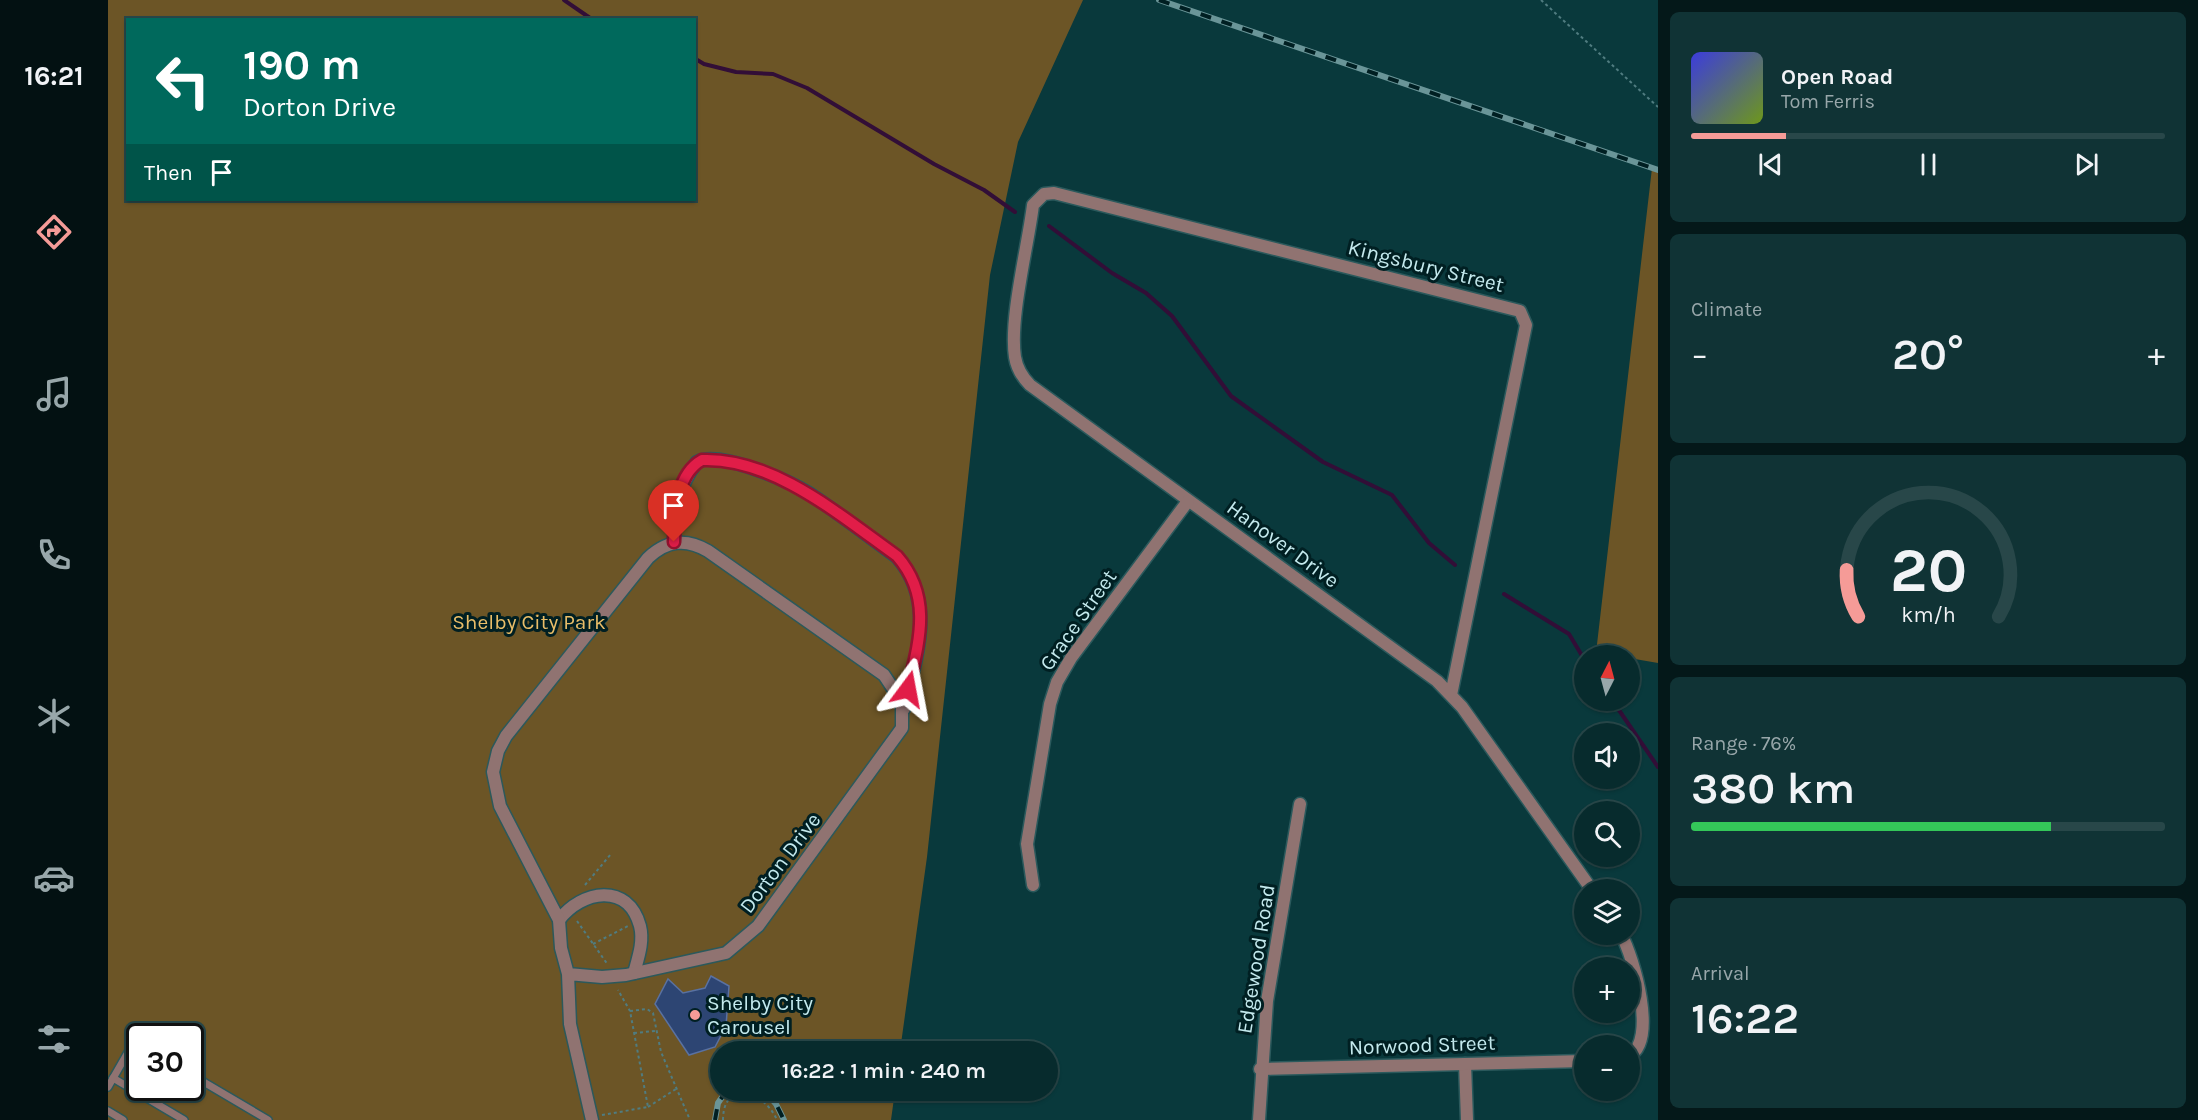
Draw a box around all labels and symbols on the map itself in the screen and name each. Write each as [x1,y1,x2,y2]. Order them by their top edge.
street label: Kingsbury Street [1346,235,1506,297]
pin [648,480,699,542]
street label: Hanover Drive [1222,495,1344,593]
street label: Grace Street [1035,565,1121,675]
park label: Shelby City Park [452,610,606,634]
north arrow [1574,645,1640,711]
position arrow [876,657,940,721]
street label: Dorton Drive [735,808,825,918]
street label: Edgewood Road [1232,883,1280,1035]
place label: Shelby City Carousel [707,991,813,1039]
marker: Shelby City Carousel [688,1008,702,1022]
speed limit sign: 30 [126,1023,204,1101]
street label: Norwood Street [1348,1030,1496,1060]

